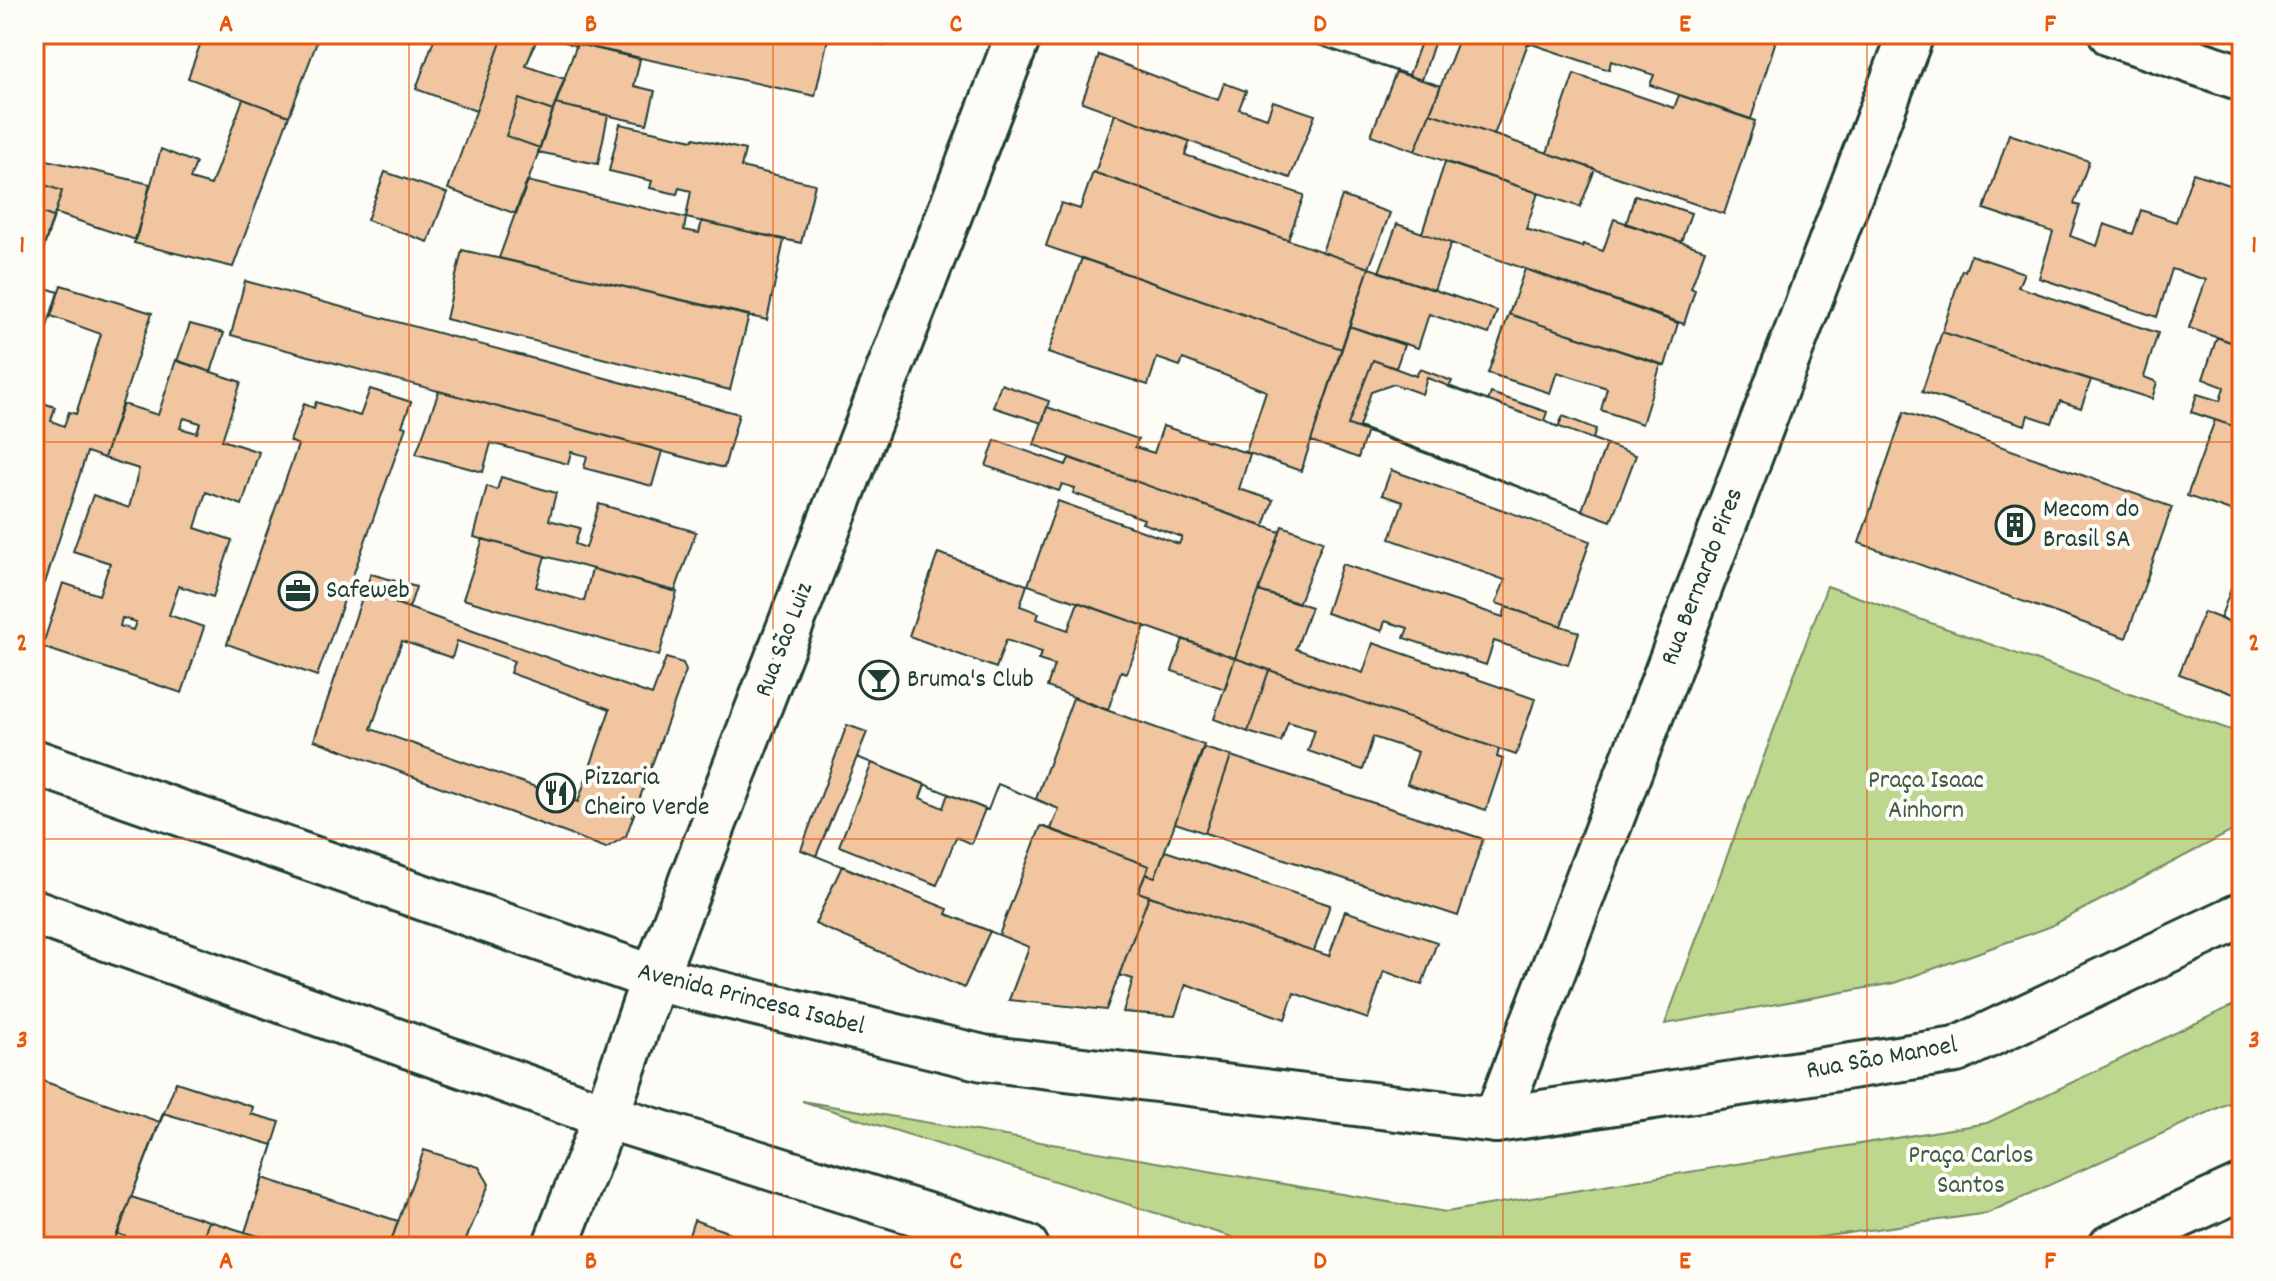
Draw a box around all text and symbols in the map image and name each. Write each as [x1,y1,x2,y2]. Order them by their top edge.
text: A [219,7,233,44]
text: B [585,7,597,44]
text: C [950,7,963,44]
text: D [1313,7,1327,44]
text: E [1679,7,1691,44]
text: F [2044,7,2056,44]
text: 1 [19,228,25,265]
text: 1 [2251,228,2257,265]
street label: Rua Bernardo Pires [1652,483,1754,671]
place label: Mecom do Brasil SA [2043,492,2139,559]
building icon: Mecom do Brasil SA [1994,504,2036,546]
office icon: Safeweb [277,570,319,612]
place label: Safeweb [326,573,410,610]
street label: Rua São Luiz [746,577,824,703]
text: 2 [16,626,28,663]
text: 2 [2248,626,2260,663]
bar icon: Bruma's Club [858,659,900,701]
place label: Bruma's Club [907,662,1034,699]
place label: Pizzaria Cheiro Verde [584,760,709,827]
park label: Praça Isaac Ainhorn [1868,763,1984,830]
restaurant icon: Pizzaria Cheiro Verde [535,772,577,814]
street label: Avenida Princesa Isabel [634,954,868,1046]
text: 3 [16,1023,28,1060]
text: 3 [2248,1023,2260,1060]
street label: Rua São Manoel [1804,1028,1960,1090]
park label: Praça Carlos Santos [1908,1138,2034,1205]
text: A [219,1244,233,1281]
text: B [585,1244,597,1281]
text: C [950,1244,963,1281]
text: D [1313,1244,1327,1281]
text: E [1679,1244,1691,1281]
text: F [2044,1244,2056,1281]

